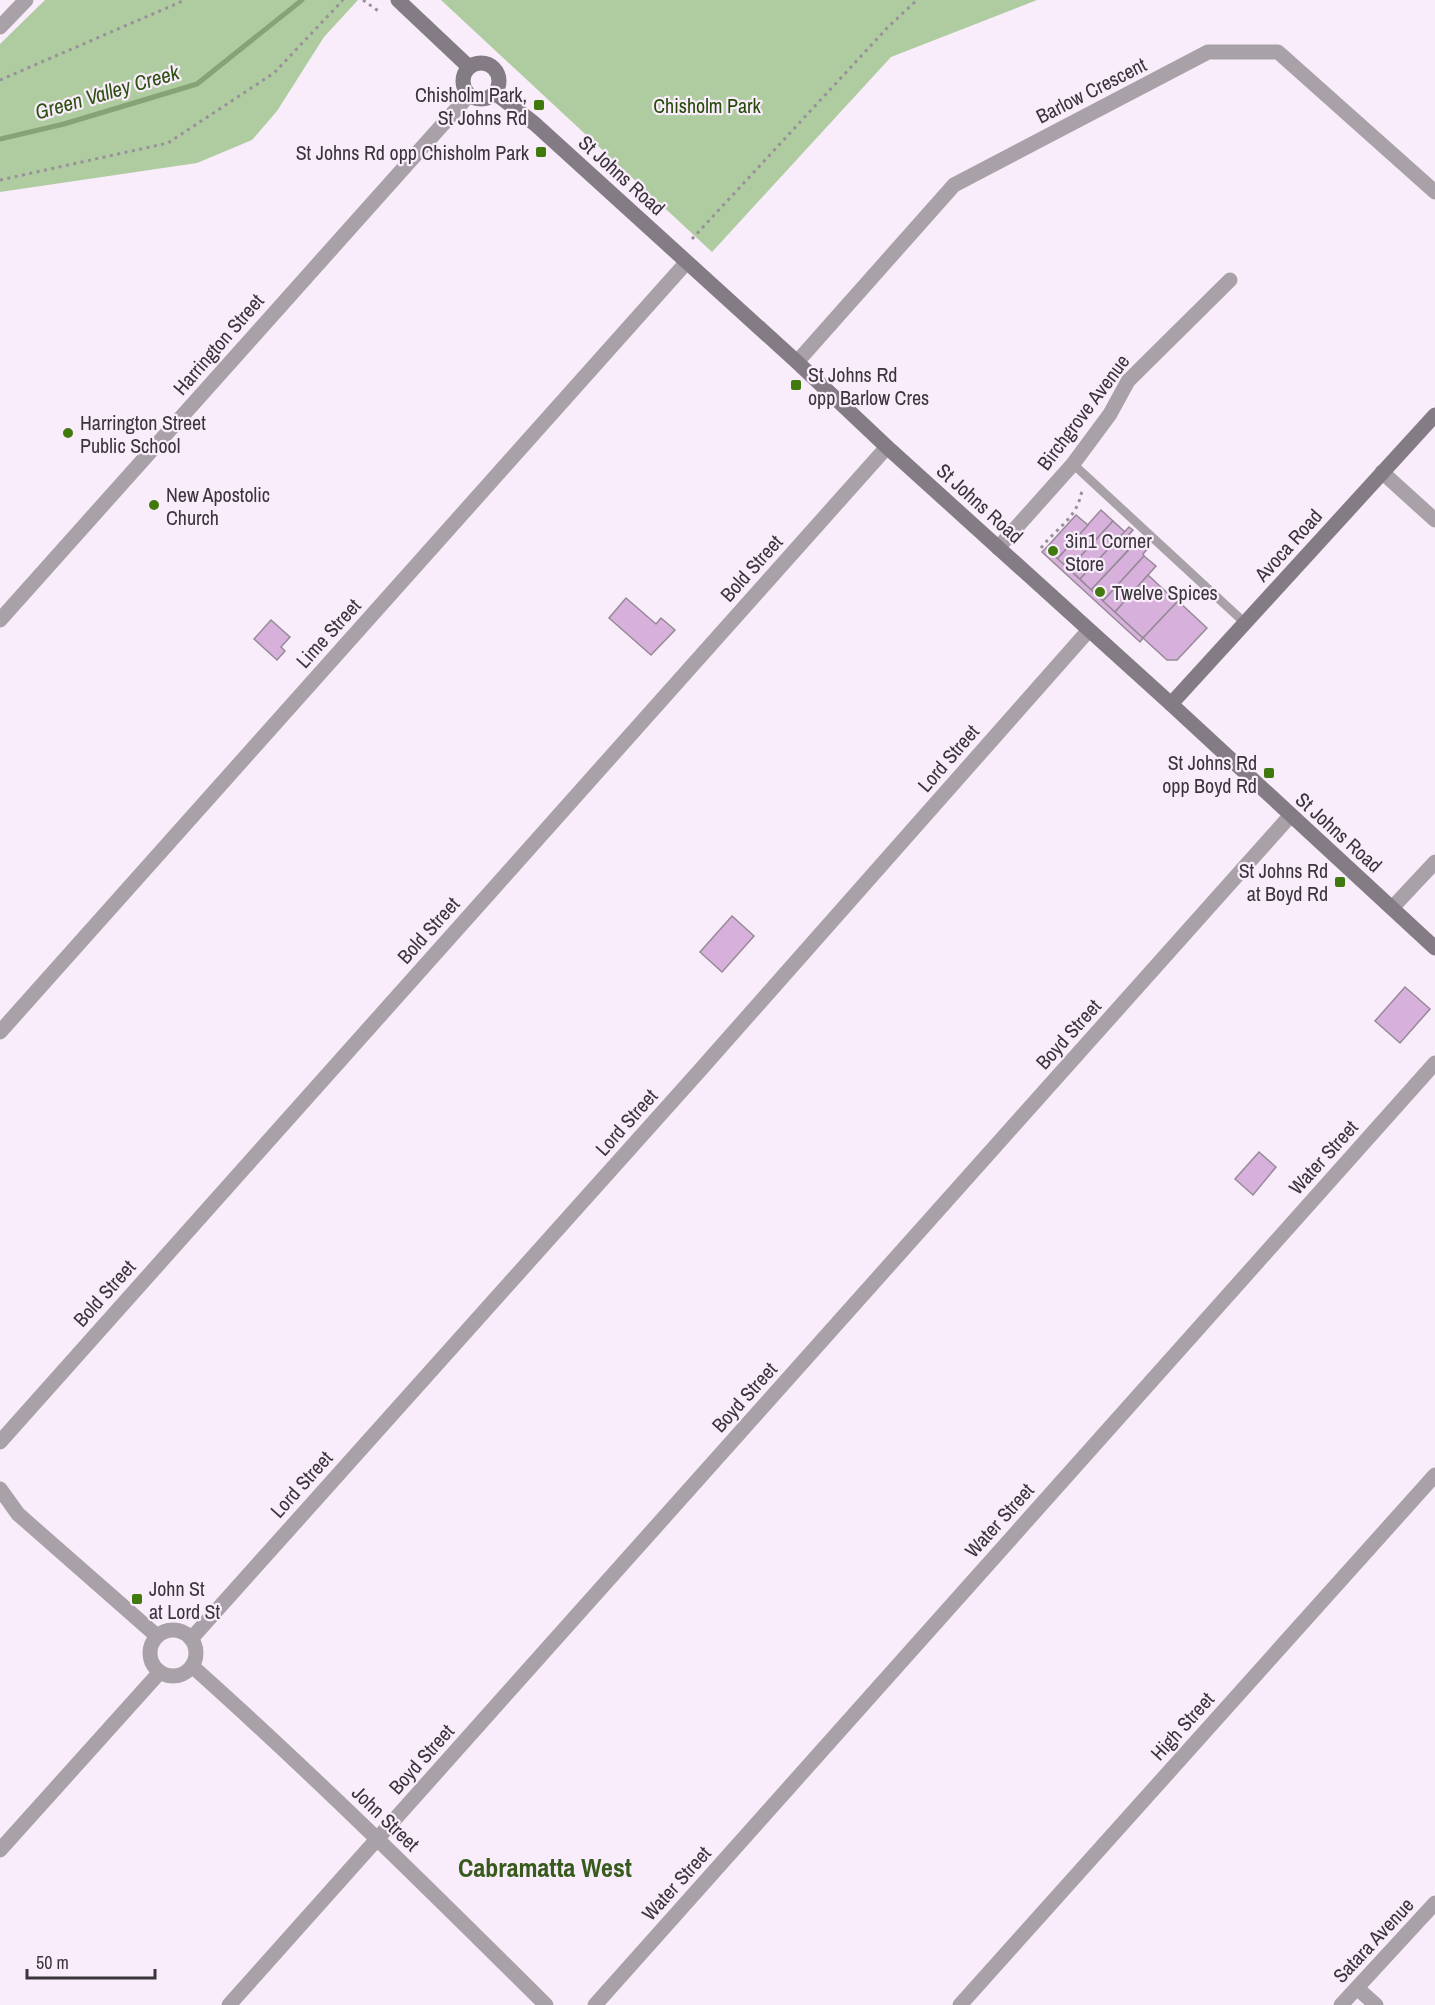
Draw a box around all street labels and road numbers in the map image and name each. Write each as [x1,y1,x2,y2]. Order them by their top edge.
street label: Barlow Crescent [1031,50,1151,129]
street label: St Johns Road [573,129,671,221]
street label: Harrington Street [167,287,270,400]
street label: Birchgrove Avenue [1031,349,1135,475]
street label: St Johns Road [931,457,1029,549]
street label: Avoca Road [1248,503,1328,588]
street label: Bold Street [714,528,788,607]
street label: Lime Street [290,592,367,674]
street label: Lord Street [911,718,985,797]
street label: St Johns Road [1290,786,1388,878]
street label: Bold Street [391,890,465,969]
street label: Boyd Street [1029,993,1107,1075]
street label: Lord Street [589,1082,663,1161]
street label: Water Street [1282,1114,1364,1200]
street label: Bold Street [67,1253,141,1332]
street label: Boyd Street [705,1356,783,1438]
street label: Lord Street [264,1444,338,1523]
street label: Water Street [958,1477,1040,1563]
street label: High Street [1144,1686,1220,1766]
street label: Boyd Street [382,1718,460,1800]
street label: John Street [346,1779,426,1857]
street label: Water Street [635,1840,717,1926]
street label: Satara Avenue [1327,1892,1419,1988]

